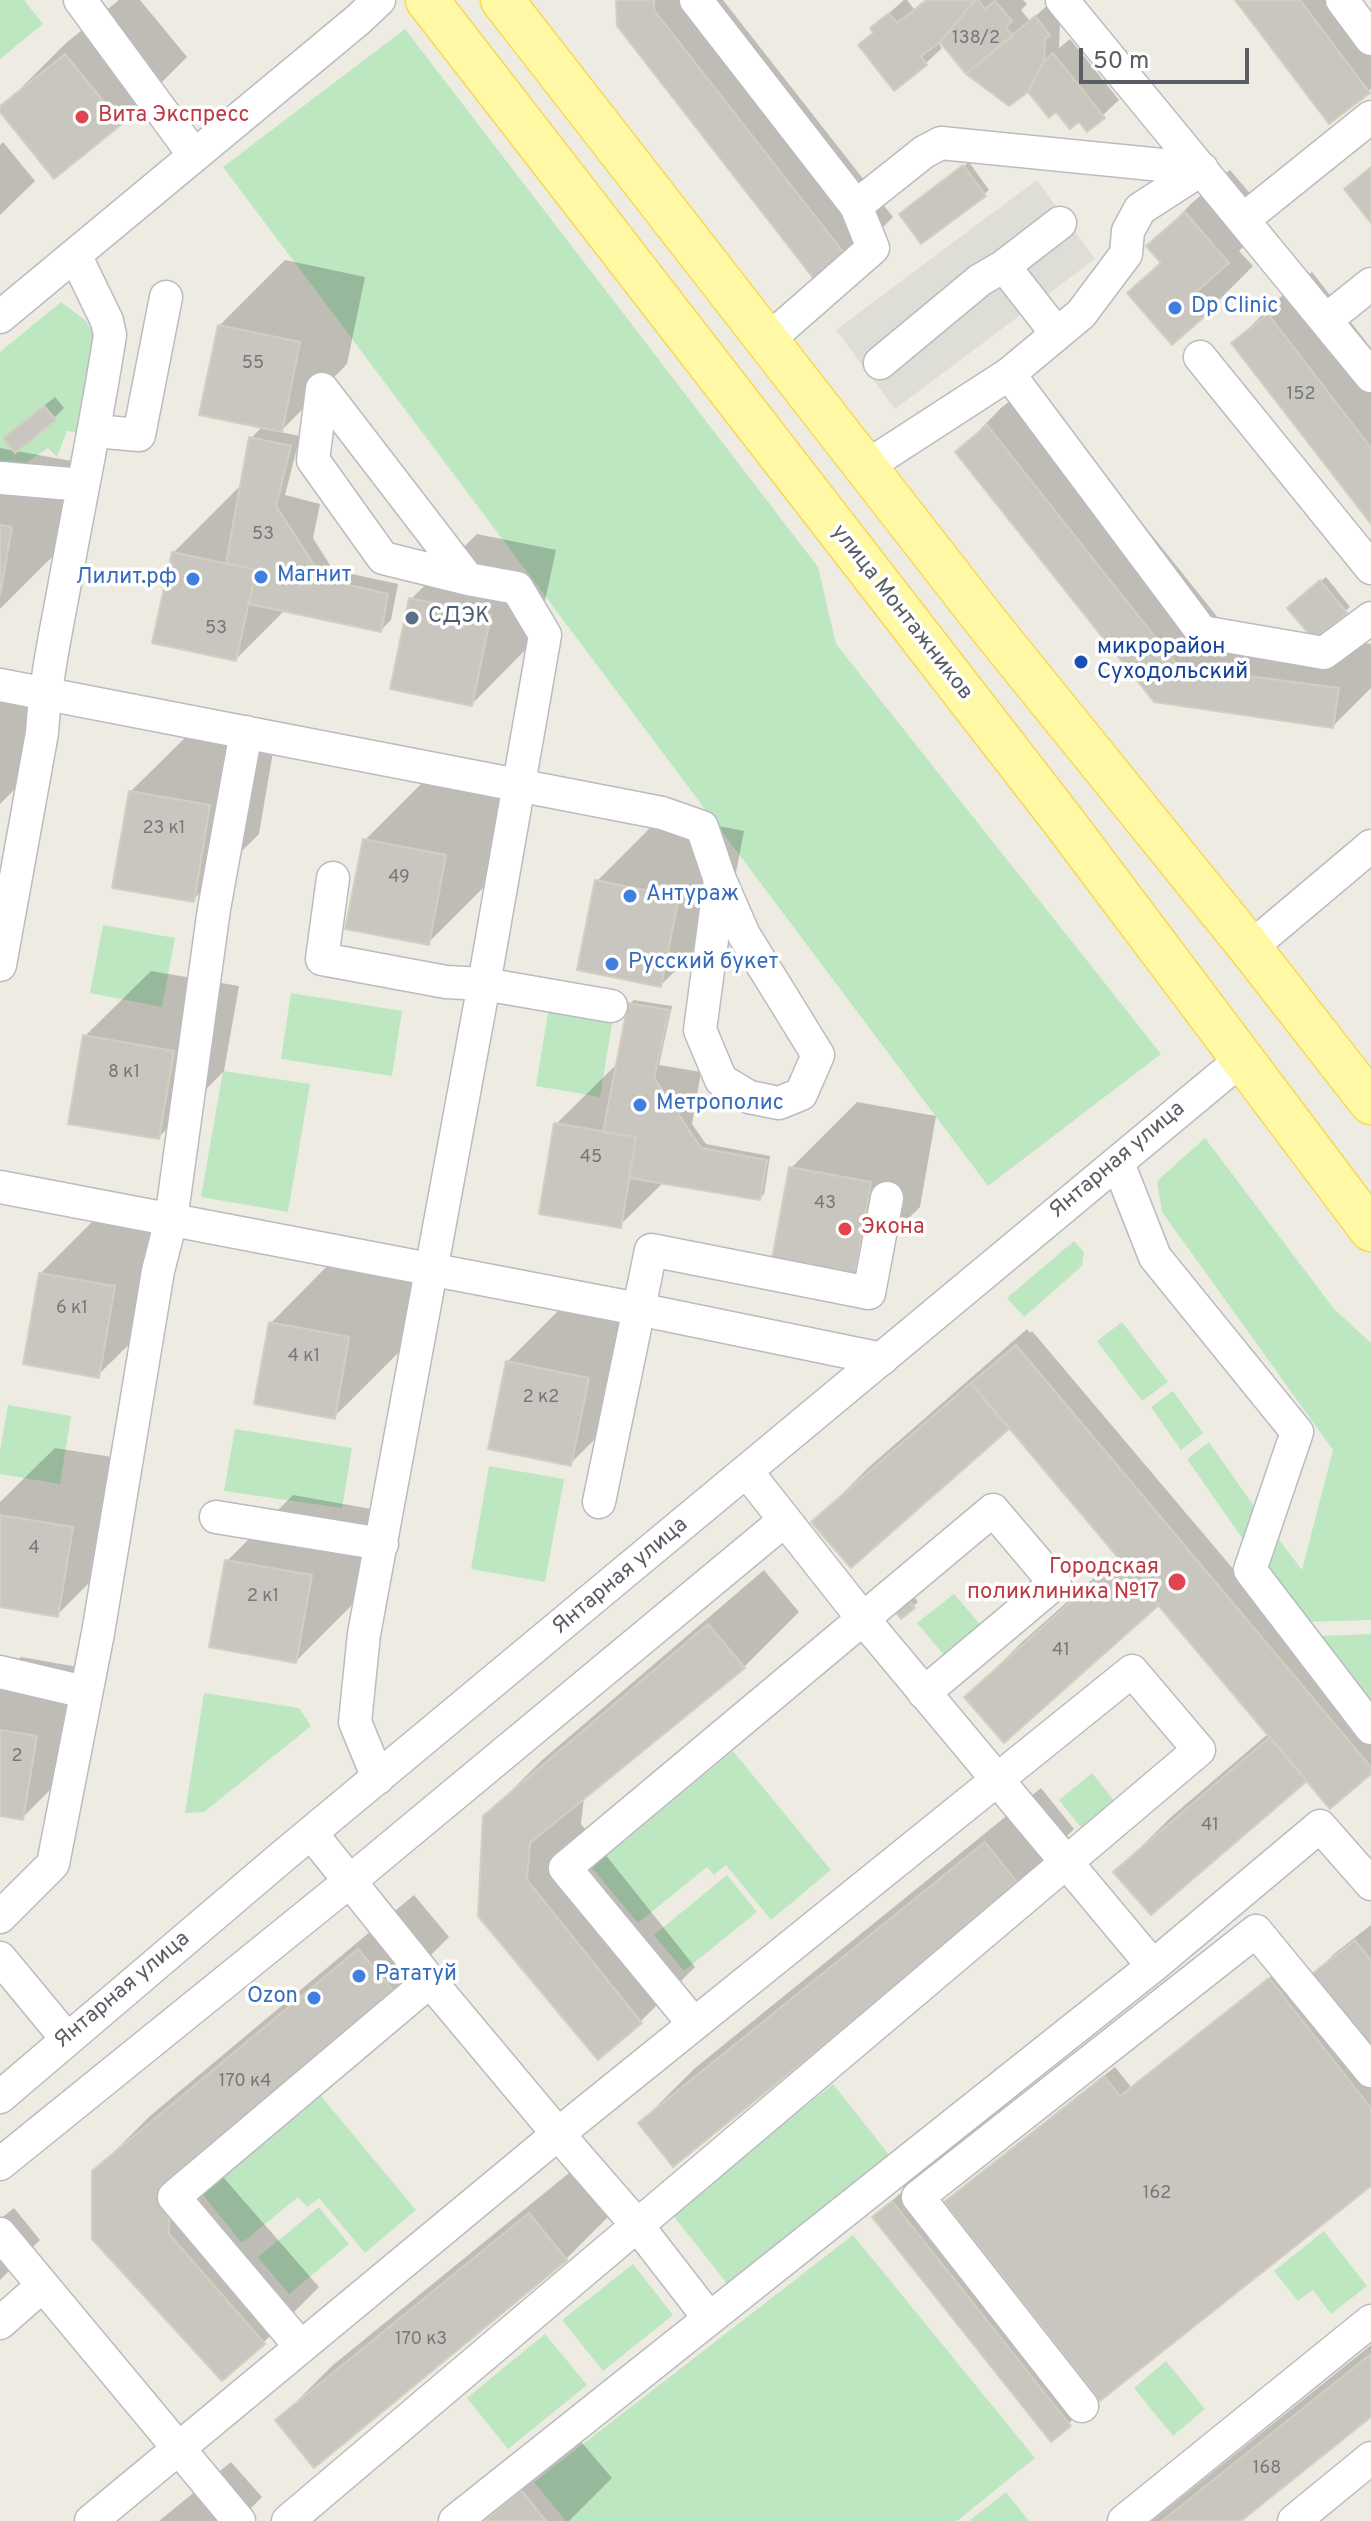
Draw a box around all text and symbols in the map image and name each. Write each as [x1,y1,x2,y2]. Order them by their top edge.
house number: 138/2 [952,28,1000,50]
scale bar [1083,32,1253,82]
text: 50 m [1093,47,1149,77]
place label: Вита Экспресс [98,104,249,130]
marker: Вита Экспресс [73,108,91,126]
place label: Dp Clinic [1191,295,1278,321]
marker: Dp Clinic [1166,299,1184,317]
house number: 55 [242,353,264,375]
house number: 152 [1287,384,1315,406]
street label: улица Монтажников [824,520,978,706]
house number: 53 [252,524,274,546]
place label: Магнит [277,564,351,590]
place label: Лилит.рф [76,566,177,592]
marker: Магнит [252,568,270,586]
marker: Лилит.рф [184,570,202,588]
place label: СДЭК [428,605,490,631]
marker: СДЭК [403,609,421,627]
house number: 53 [205,618,227,640]
place label: микрорайон Суходольский [1097,636,1248,688]
marker: микрорайон Суходольский [1072,653,1090,671]
house number: 23 к1 [142,818,186,840]
house number: 49 [388,867,410,889]
place label: Антураж [646,883,739,909]
marker: Антураж [621,887,639,905]
place label: Русский букет [628,951,778,977]
marker: Русский букет [603,955,621,973]
house number: 8 к1 [108,1062,140,1084]
place label: Метрополис [656,1092,784,1118]
marker: Метрополис [631,1096,649,1114]
street label: Янтарная улица [1045,1097,1191,1225]
house number: 45 [580,1147,602,1169]
house number: 43 [814,1193,836,1215]
place label: Экона [861,1216,925,1242]
marker: Экона [836,1220,854,1238]
house number: 6 к1 [56,1298,88,1320]
house number: 4 к1 [288,1346,320,1368]
house number: 2 к2 [523,1387,559,1409]
street label: Янтарная улица [548,1513,694,1641]
house number: 4 [28,1538,40,1560]
place label: Городская поликлиника №17 [967,1556,1159,1608]
marker: Городская поликлиника №17 [1166,1571,1188,1593]
house number: 2 к1 [247,1586,279,1608]
house number: 41 [1052,1640,1070,1662]
house number: 2 [11,1746,23,1768]
house number: 41 [1201,1815,1219,1837]
street label: Янтарная улица [50,1927,196,2055]
place label: Рататуй [375,1963,457,1989]
marker: Рататуй [350,1967,368,1985]
place label: Ozon [247,1985,298,2011]
marker: Ozon [305,1989,323,2007]
house number: 170 к4 [219,2071,271,2093]
house number: 162 [1143,2183,1171,2205]
house number: 170 к3 [395,2329,447,2351]
house number: 168 [1253,2458,1281,2480]

